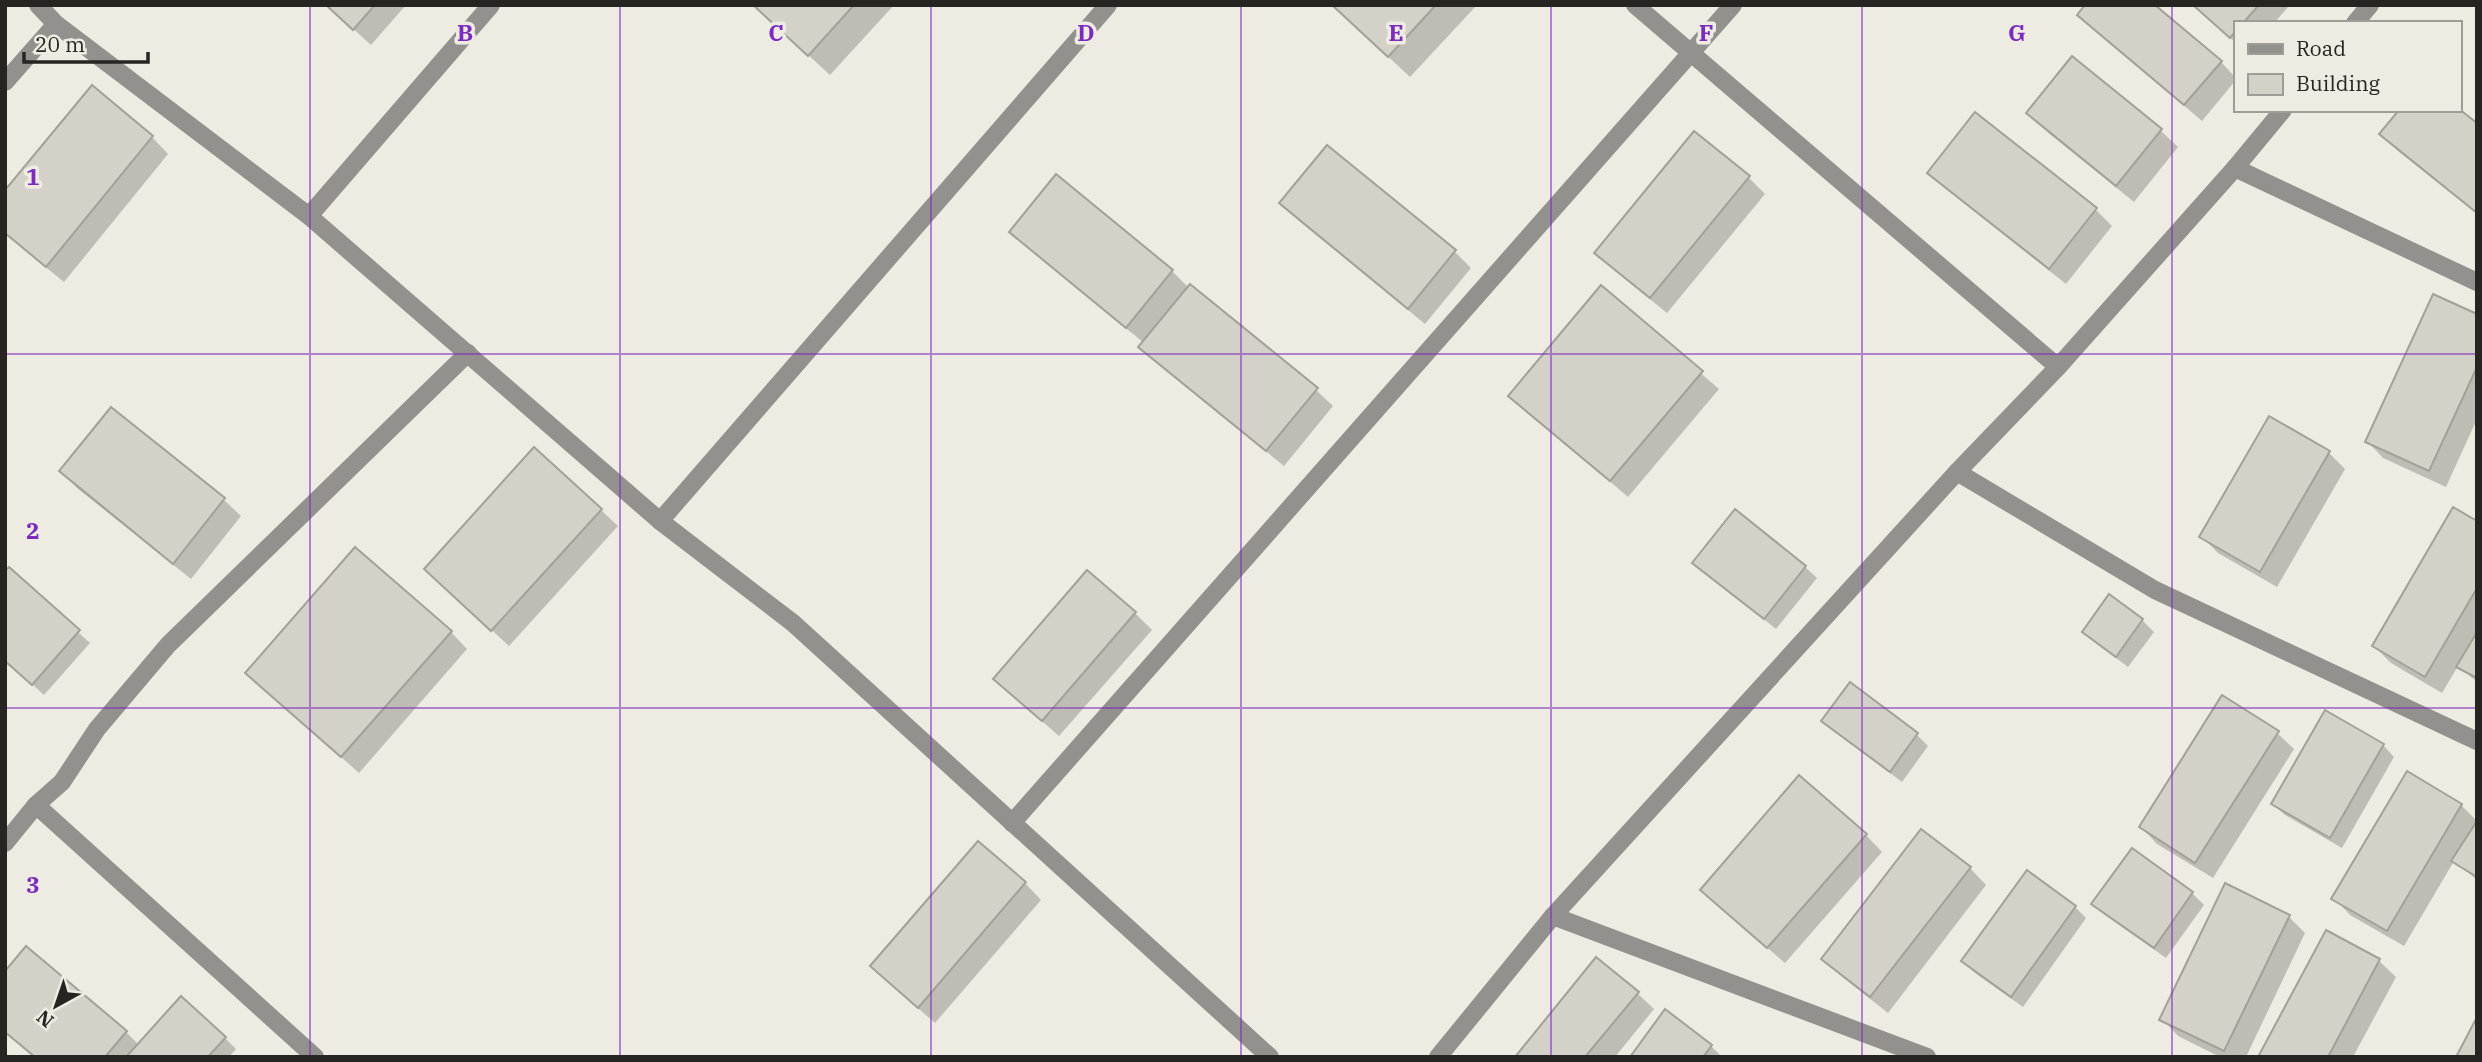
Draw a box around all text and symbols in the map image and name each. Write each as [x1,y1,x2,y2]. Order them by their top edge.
text: B [457,17,473,47]
text: C [768,17,784,47]
text: D [1077,17,1095,47]
text: E [1388,17,1404,47]
text: F [1699,17,1713,47]
text: G [2008,17,2026,47]
scale bar [24,21,149,65]
legend [2234,21,2461,112]
text: 20 m [35,30,85,58]
text: Road [2296,34,2346,62]
text: Building [2296,69,2381,97]
text: 1 [26,161,40,191]
text: 2 [26,515,40,545]
text: 3 [26,869,40,899]
north arrow [21,971,91,1041]
text: N [32,1005,59,1033]

